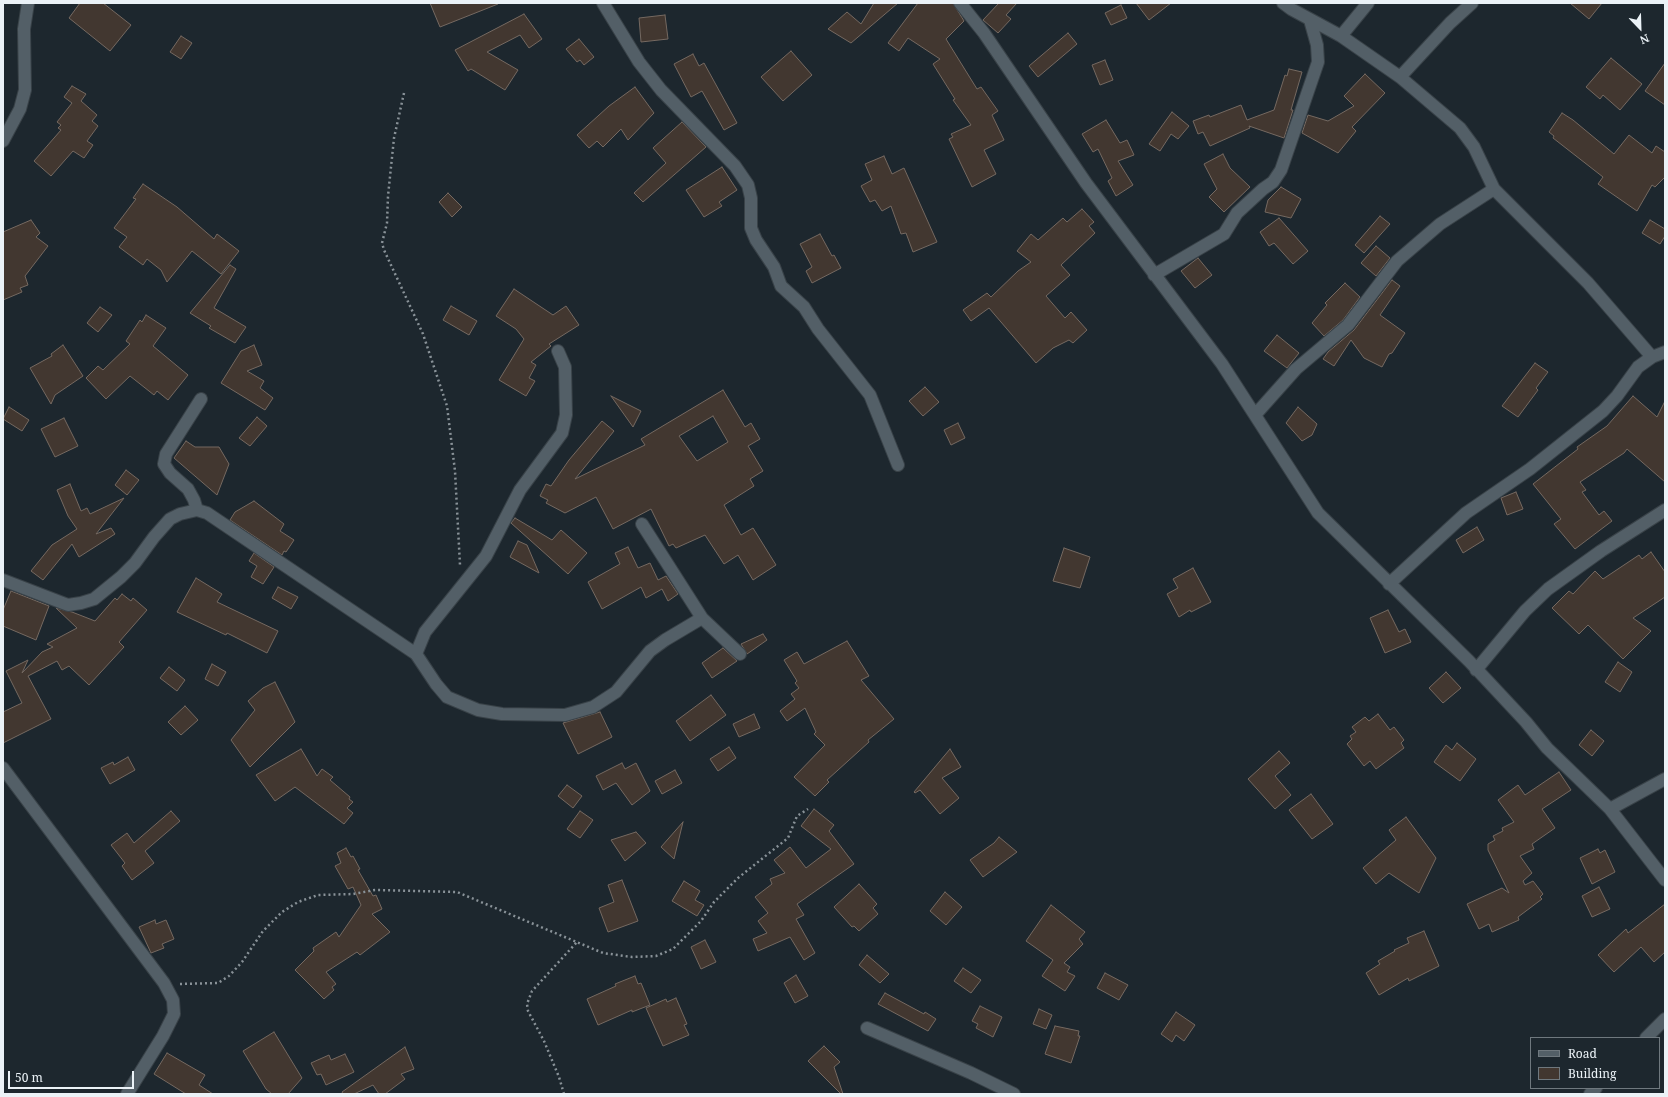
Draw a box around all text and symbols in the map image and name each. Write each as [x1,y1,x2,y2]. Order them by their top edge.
north arrow [1620,8,1660,48]
text: N [1638,31,1652,48]
legend [1530,1037,1660,1089]
text: Road [1568,1045,1597,1062]
scale bar [10,1063,136,1089]
text: Building [1568,1065,1616,1082]
text: 50 m [15,1069,43,1086]

